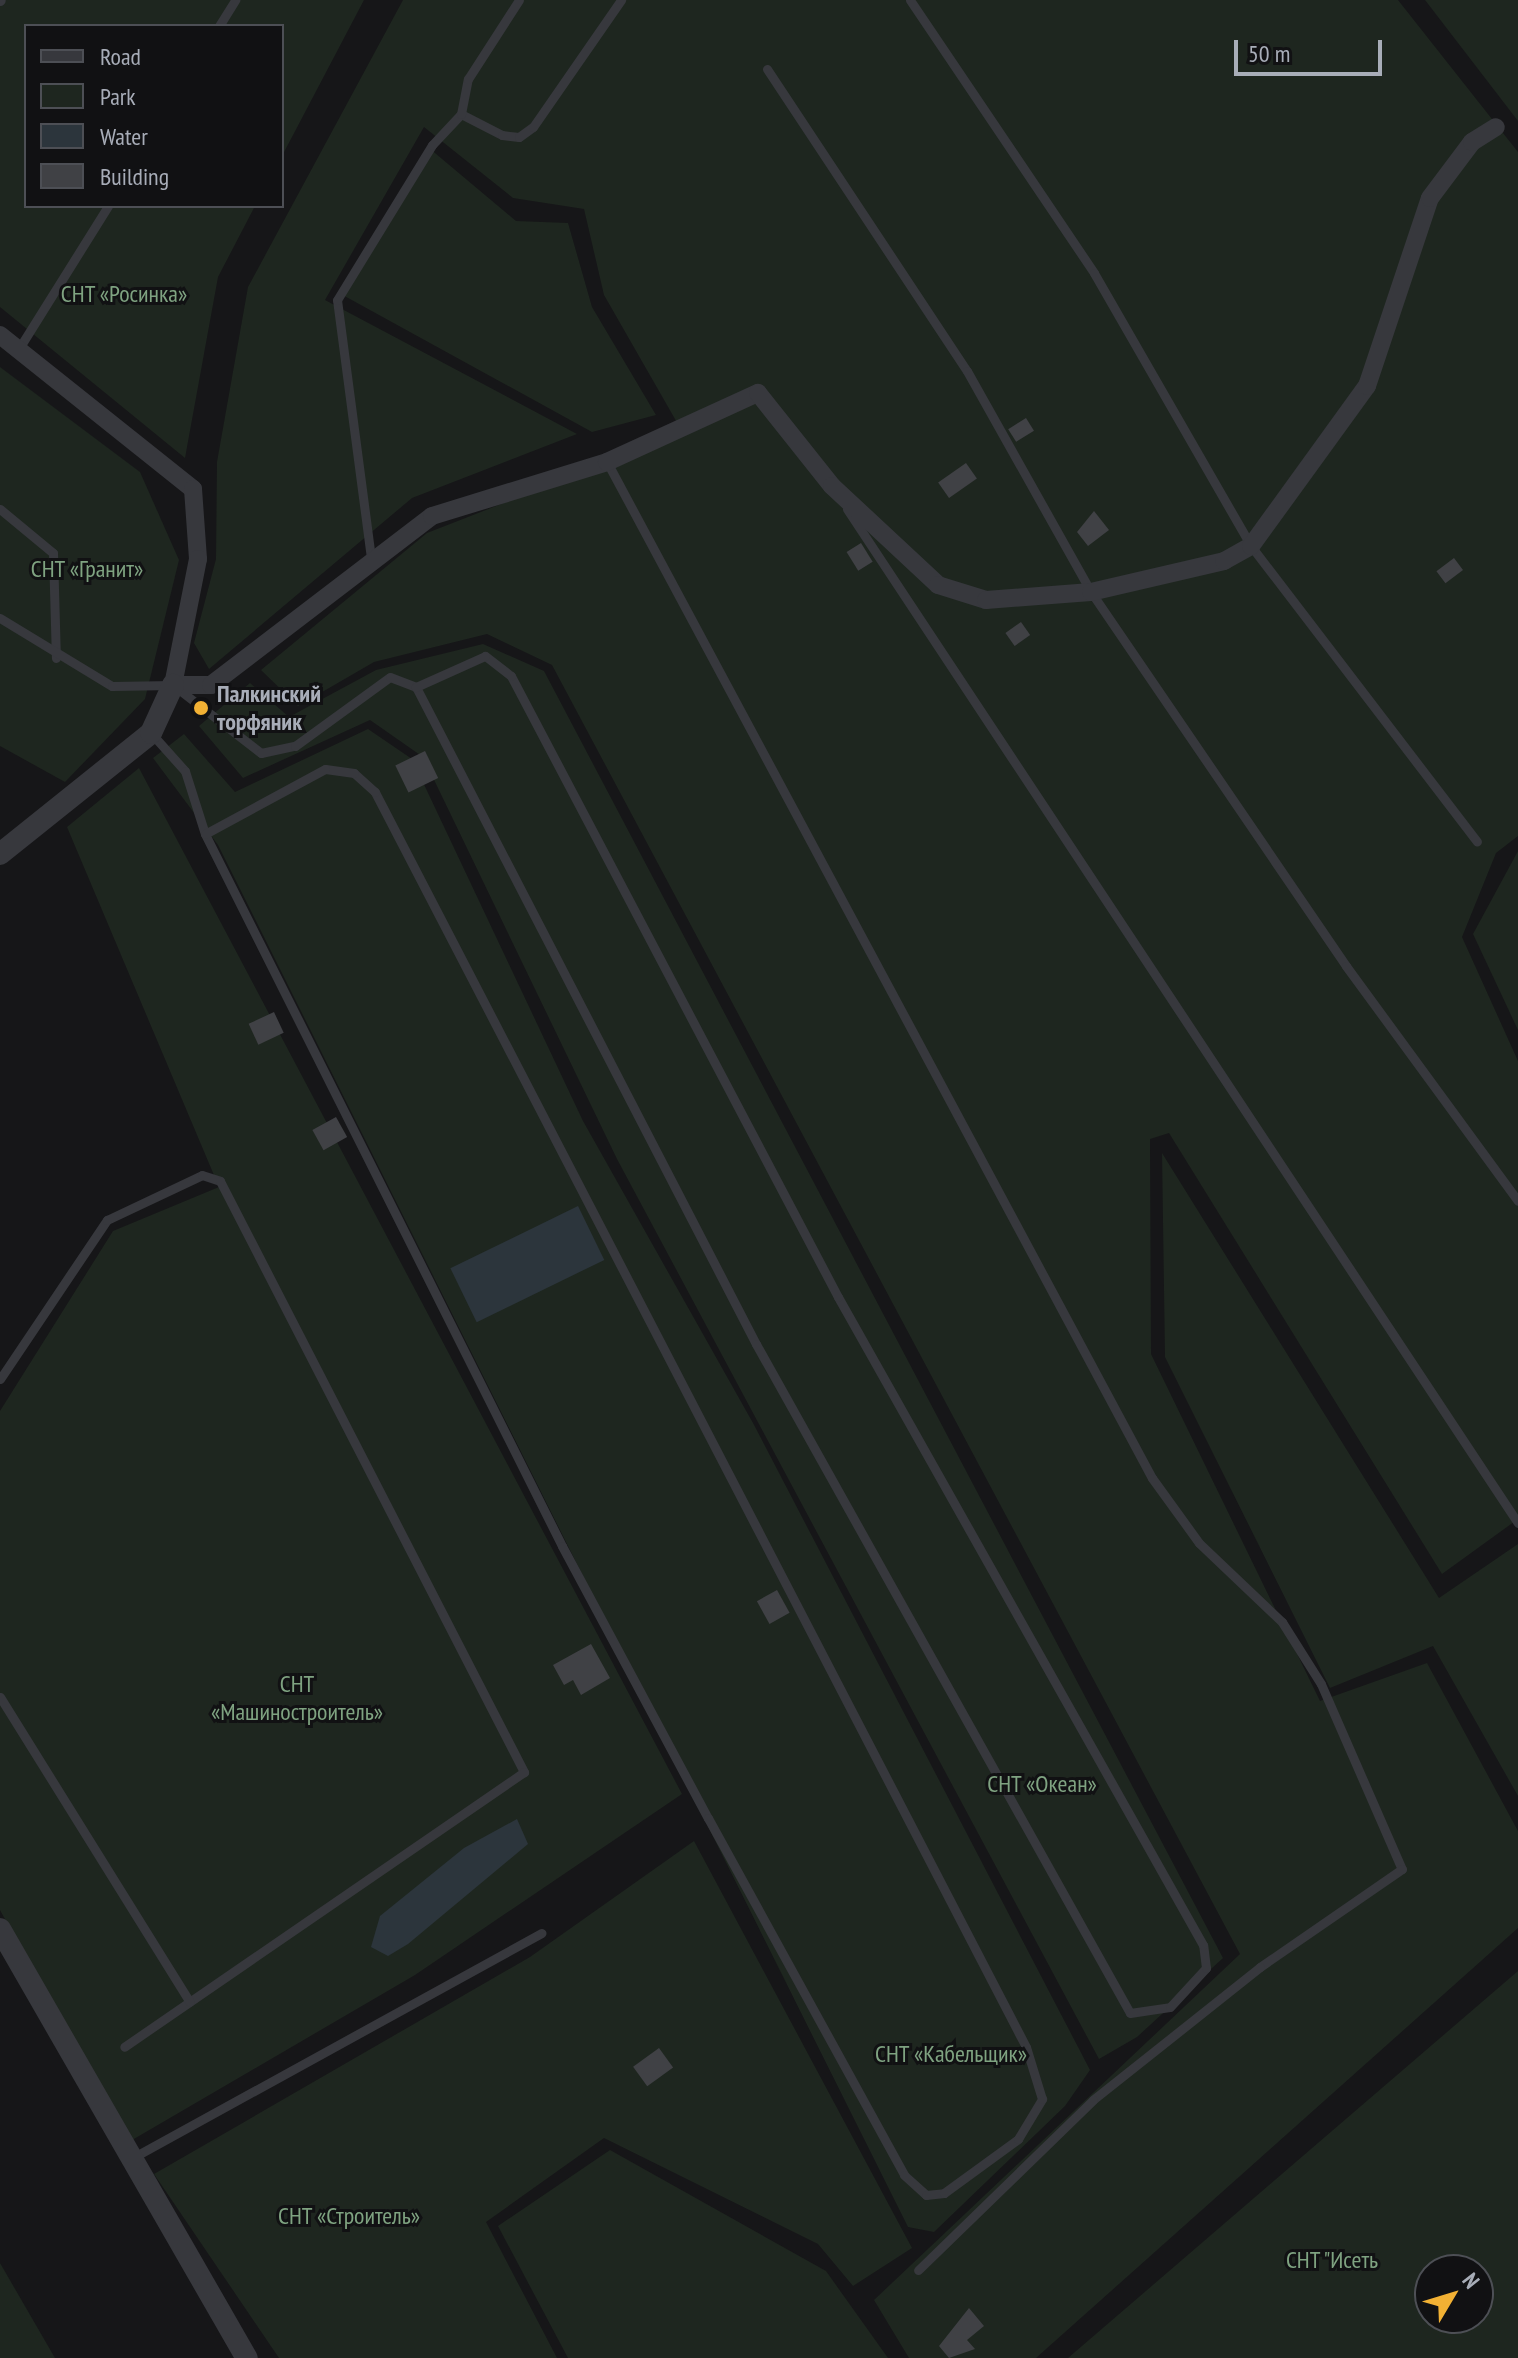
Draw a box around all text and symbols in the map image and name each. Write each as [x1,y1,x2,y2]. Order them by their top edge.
legend [24,24,284,208]
scale bar [1238,24,1386,74]
text: 50 m [1248,38,1290,69]
text: Road [100,41,141,72]
text: Park [100,81,136,112]
text: Water [100,121,148,152]
text: Building [100,161,169,192]
park label: СНТ «Росинка» [60,280,188,308]
park label: СНТ «Гранит» [30,555,144,583]
place label: Палкинский торфяник [217,680,321,736]
marker: Палкинский торфяник [192,699,210,717]
park label: СНТ «Машиностроитель» [211,1670,383,1726]
park label: СНТ «Океан» [987,1770,1097,1798]
park label: СНТ «Кабельщик» [875,2040,1027,2068]
park label: СНТ «Строитель» [278,2202,420,2230]
park label: СНТ "Исеть [1285,2246,1379,2274]
north arrow [1414,2254,1494,2334]
text: N [1457,2267,1486,2294]

